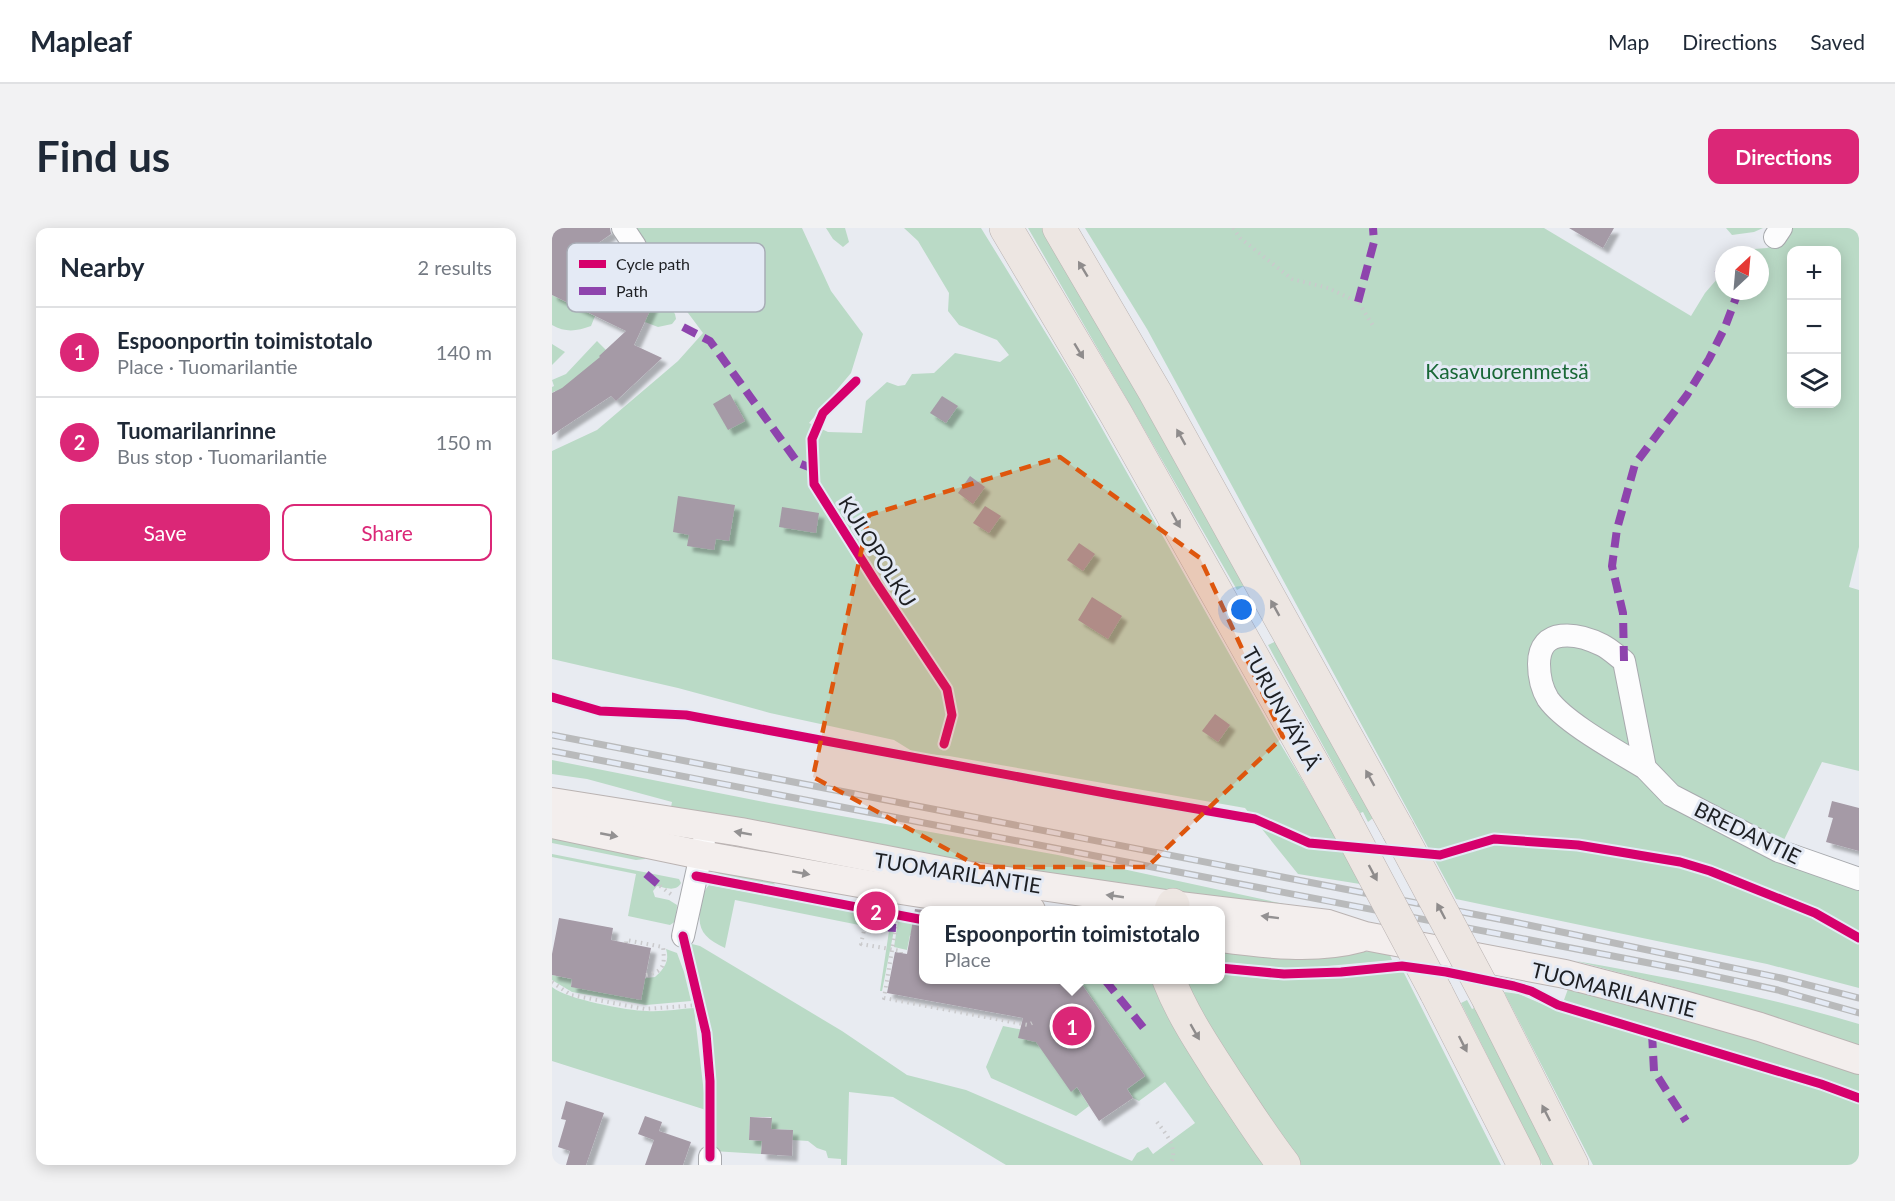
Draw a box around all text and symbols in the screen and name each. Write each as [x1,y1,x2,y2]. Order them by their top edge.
text: Mapleaf [30,24,132,58]
text: Map [1608,29,1649,54]
text: Directions [1682,29,1777,54]
text: Saved [1810,29,1865,54]
button: Directions [1708,129,1859,184]
text: Find us [36,131,170,181]
legend [567,243,765,312]
north arrow [1715,246,1769,300]
map controls [1787,246,1841,408]
button: + [1787,246,1841,300]
text: Nearby [60,251,145,283]
text: Cycle path [616,254,690,273]
text: 2 results [417,255,492,279]
one-way arrow [1077,261,1088,277]
text: Path [616,281,648,300]
button: − [1787,300,1841,354]
text: Espoonportin toimistotalo [117,327,373,354]
text: 1 [74,340,85,364]
text: 140 m [436,340,492,364]
one-way arrow [1074,343,1084,360]
text: Place · Tuomarilantie [117,354,298,378]
button: layers [1787,354,1841,408]
park label: Kasavuorenmetsä [1425,358,1589,383]
text: Tuomarilanrinne [117,417,276,444]
one-way arrow [1176,428,1186,445]
text: 2 [74,430,85,454]
text: 150 m [436,430,492,454]
text: Bus stop · Tuomarilantie [117,444,327,468]
street label: KULOPOLKU [834,491,922,611]
button: Save [60,504,270,561]
button: Share [282,504,492,561]
one-way arrow [1171,512,1181,529]
your location [1227,595,1256,624]
one-way arrow [1270,599,1280,616]
street label: TURUNVÄYLÄ [1238,642,1326,774]
one-way arrow [1365,770,1375,787]
street label: BREDANTIE [1691,796,1805,868]
one-way arrow [733,828,752,837]
one-way arrow [600,831,619,840]
street label: TUOMARILANTIE [873,846,1043,898]
one-way arrow [1368,864,1378,881]
one-way arrow [791,868,810,877]
pin: 2 [856,888,896,934]
one-way arrow [1106,892,1125,901]
one-way arrow [1437,903,1446,920]
popup [919,906,1225,984]
one-way arrow [1260,912,1279,921]
text: Espoonportin toimistotalo [944,920,1200,947]
text: Place [944,947,991,971]
street label: TUOMARILANTIE [1529,956,1699,1022]
pin: 1 [1052,1004,1092,1048]
one-way arrow [1190,1024,1200,1041]
one-way arrow [1458,1035,1467,1052]
one-way arrow [1541,1104,1551,1121]

